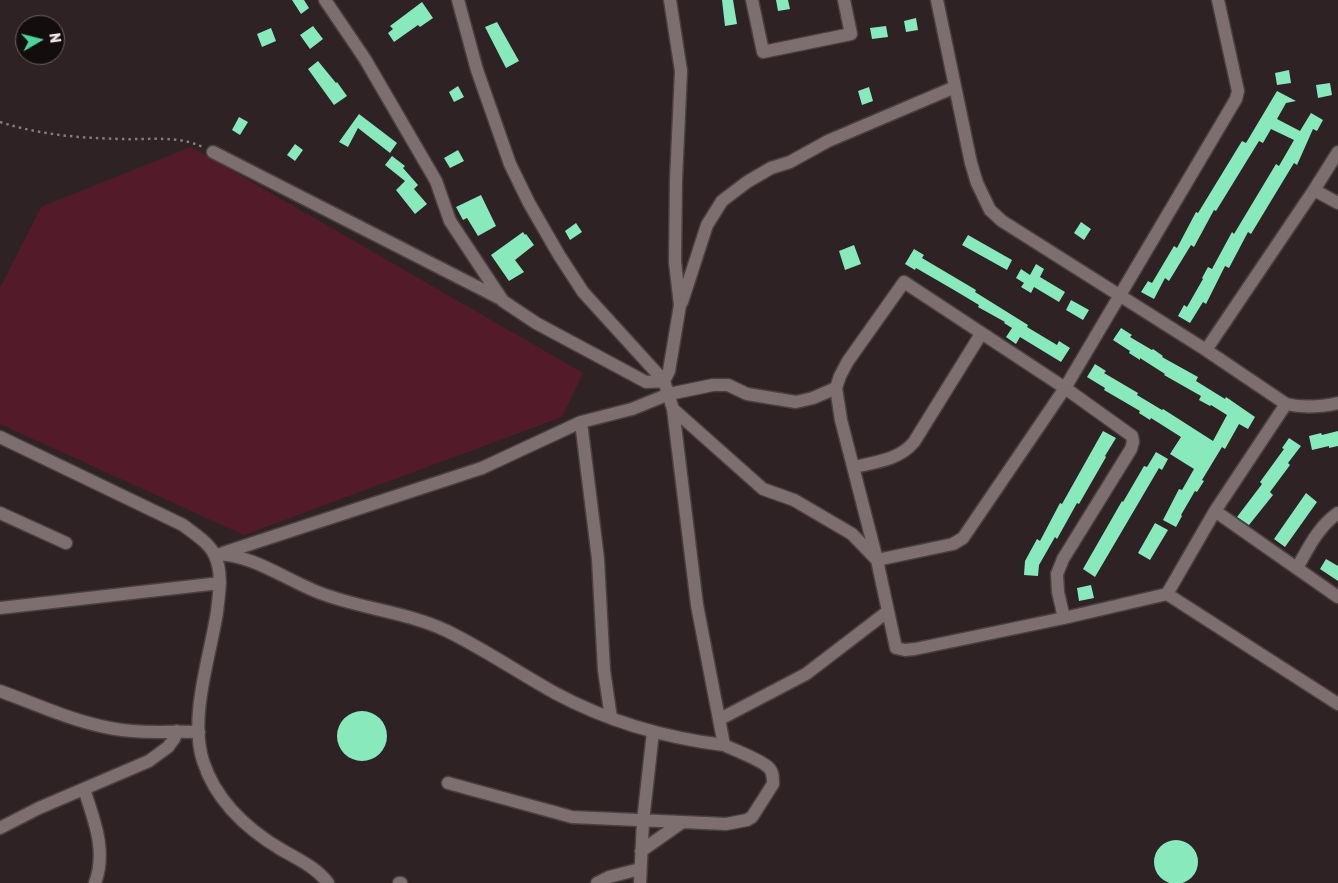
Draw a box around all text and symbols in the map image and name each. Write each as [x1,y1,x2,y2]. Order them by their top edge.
north arrow [15,15,65,65]
text: N [45,32,63,44]

